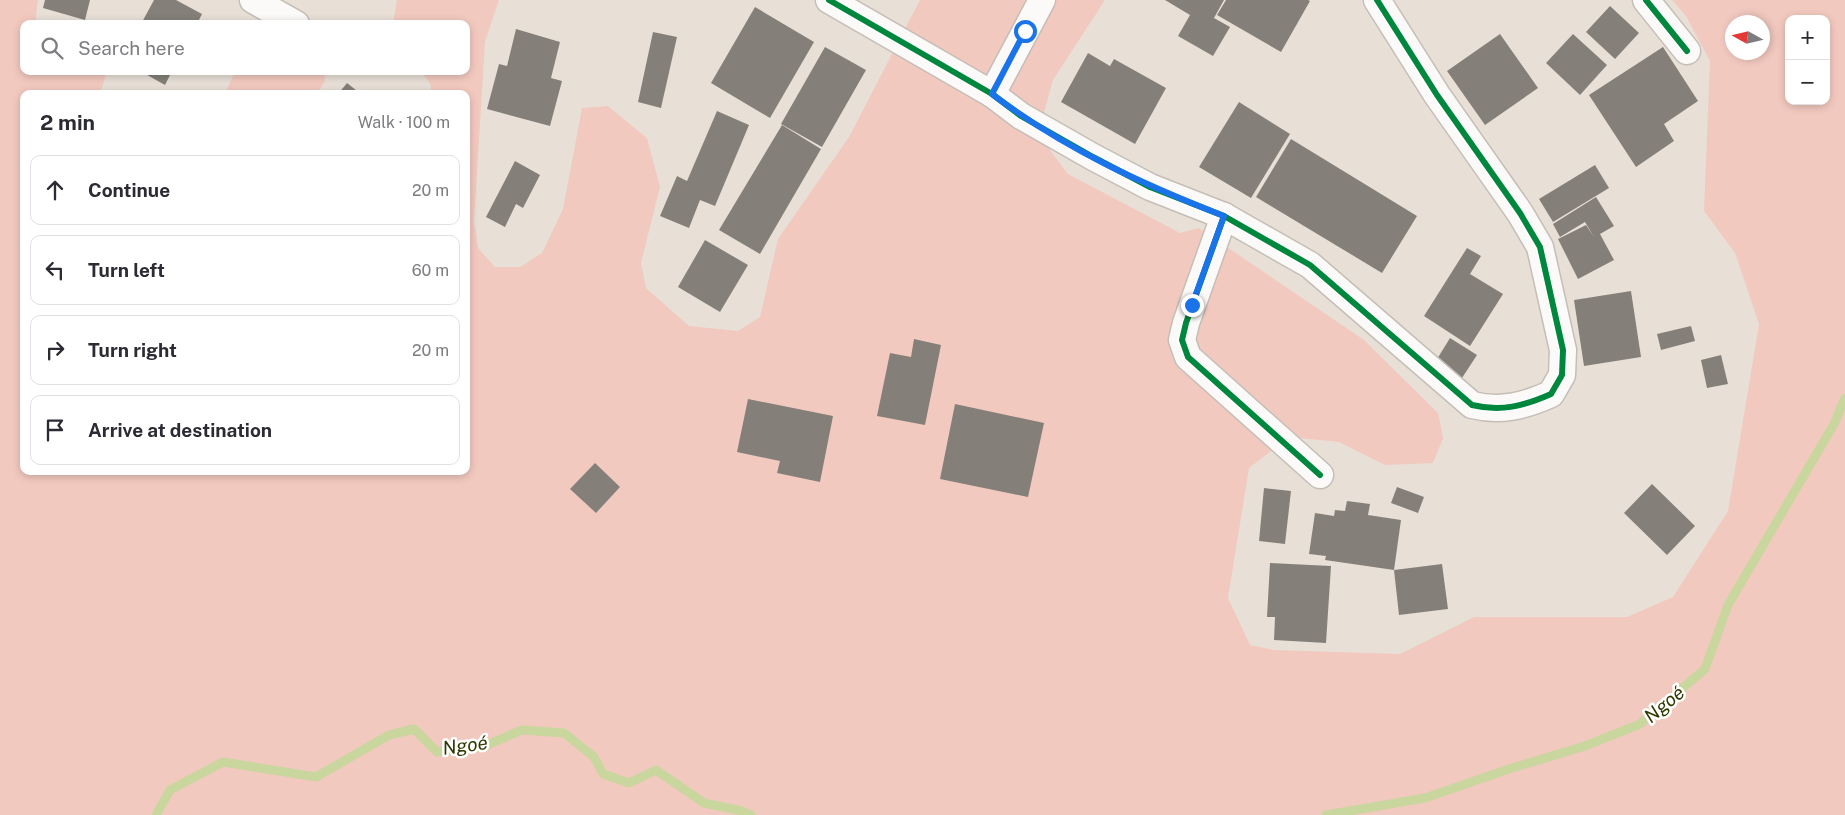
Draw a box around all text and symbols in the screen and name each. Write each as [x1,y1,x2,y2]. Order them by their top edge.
north arrow [1725,15,1770,60]
map controls [1785,15,1830,105]
button: + [1785,15,1830,60]
search box [20,20,470,75]
route start [1014,20,1037,43]
icon: search [38,34,66,62]
text: Search here [78,37,185,59]
button: − [1785,60,1830,105]
text: 2 min [40,110,95,135]
text: Walk · 100 m [358,113,450,132]
icon: ahead [41,176,69,204]
text: Continue [88,179,170,201]
text: 20 m [412,181,449,200]
icon: left [41,256,69,284]
text: Turn left [88,259,165,281]
text: 60 m [412,261,449,280]
route end [1181,294,1204,317]
icon: right [41,336,69,364]
text: Turn right [88,339,177,361]
text: 20 m [412,341,449,360]
icon: arrive [41,416,69,444]
text: Arrive at destination [88,419,272,441]
water label: Ngoé [1640,681,1688,727]
water label: Ngoé [441,731,489,759]

